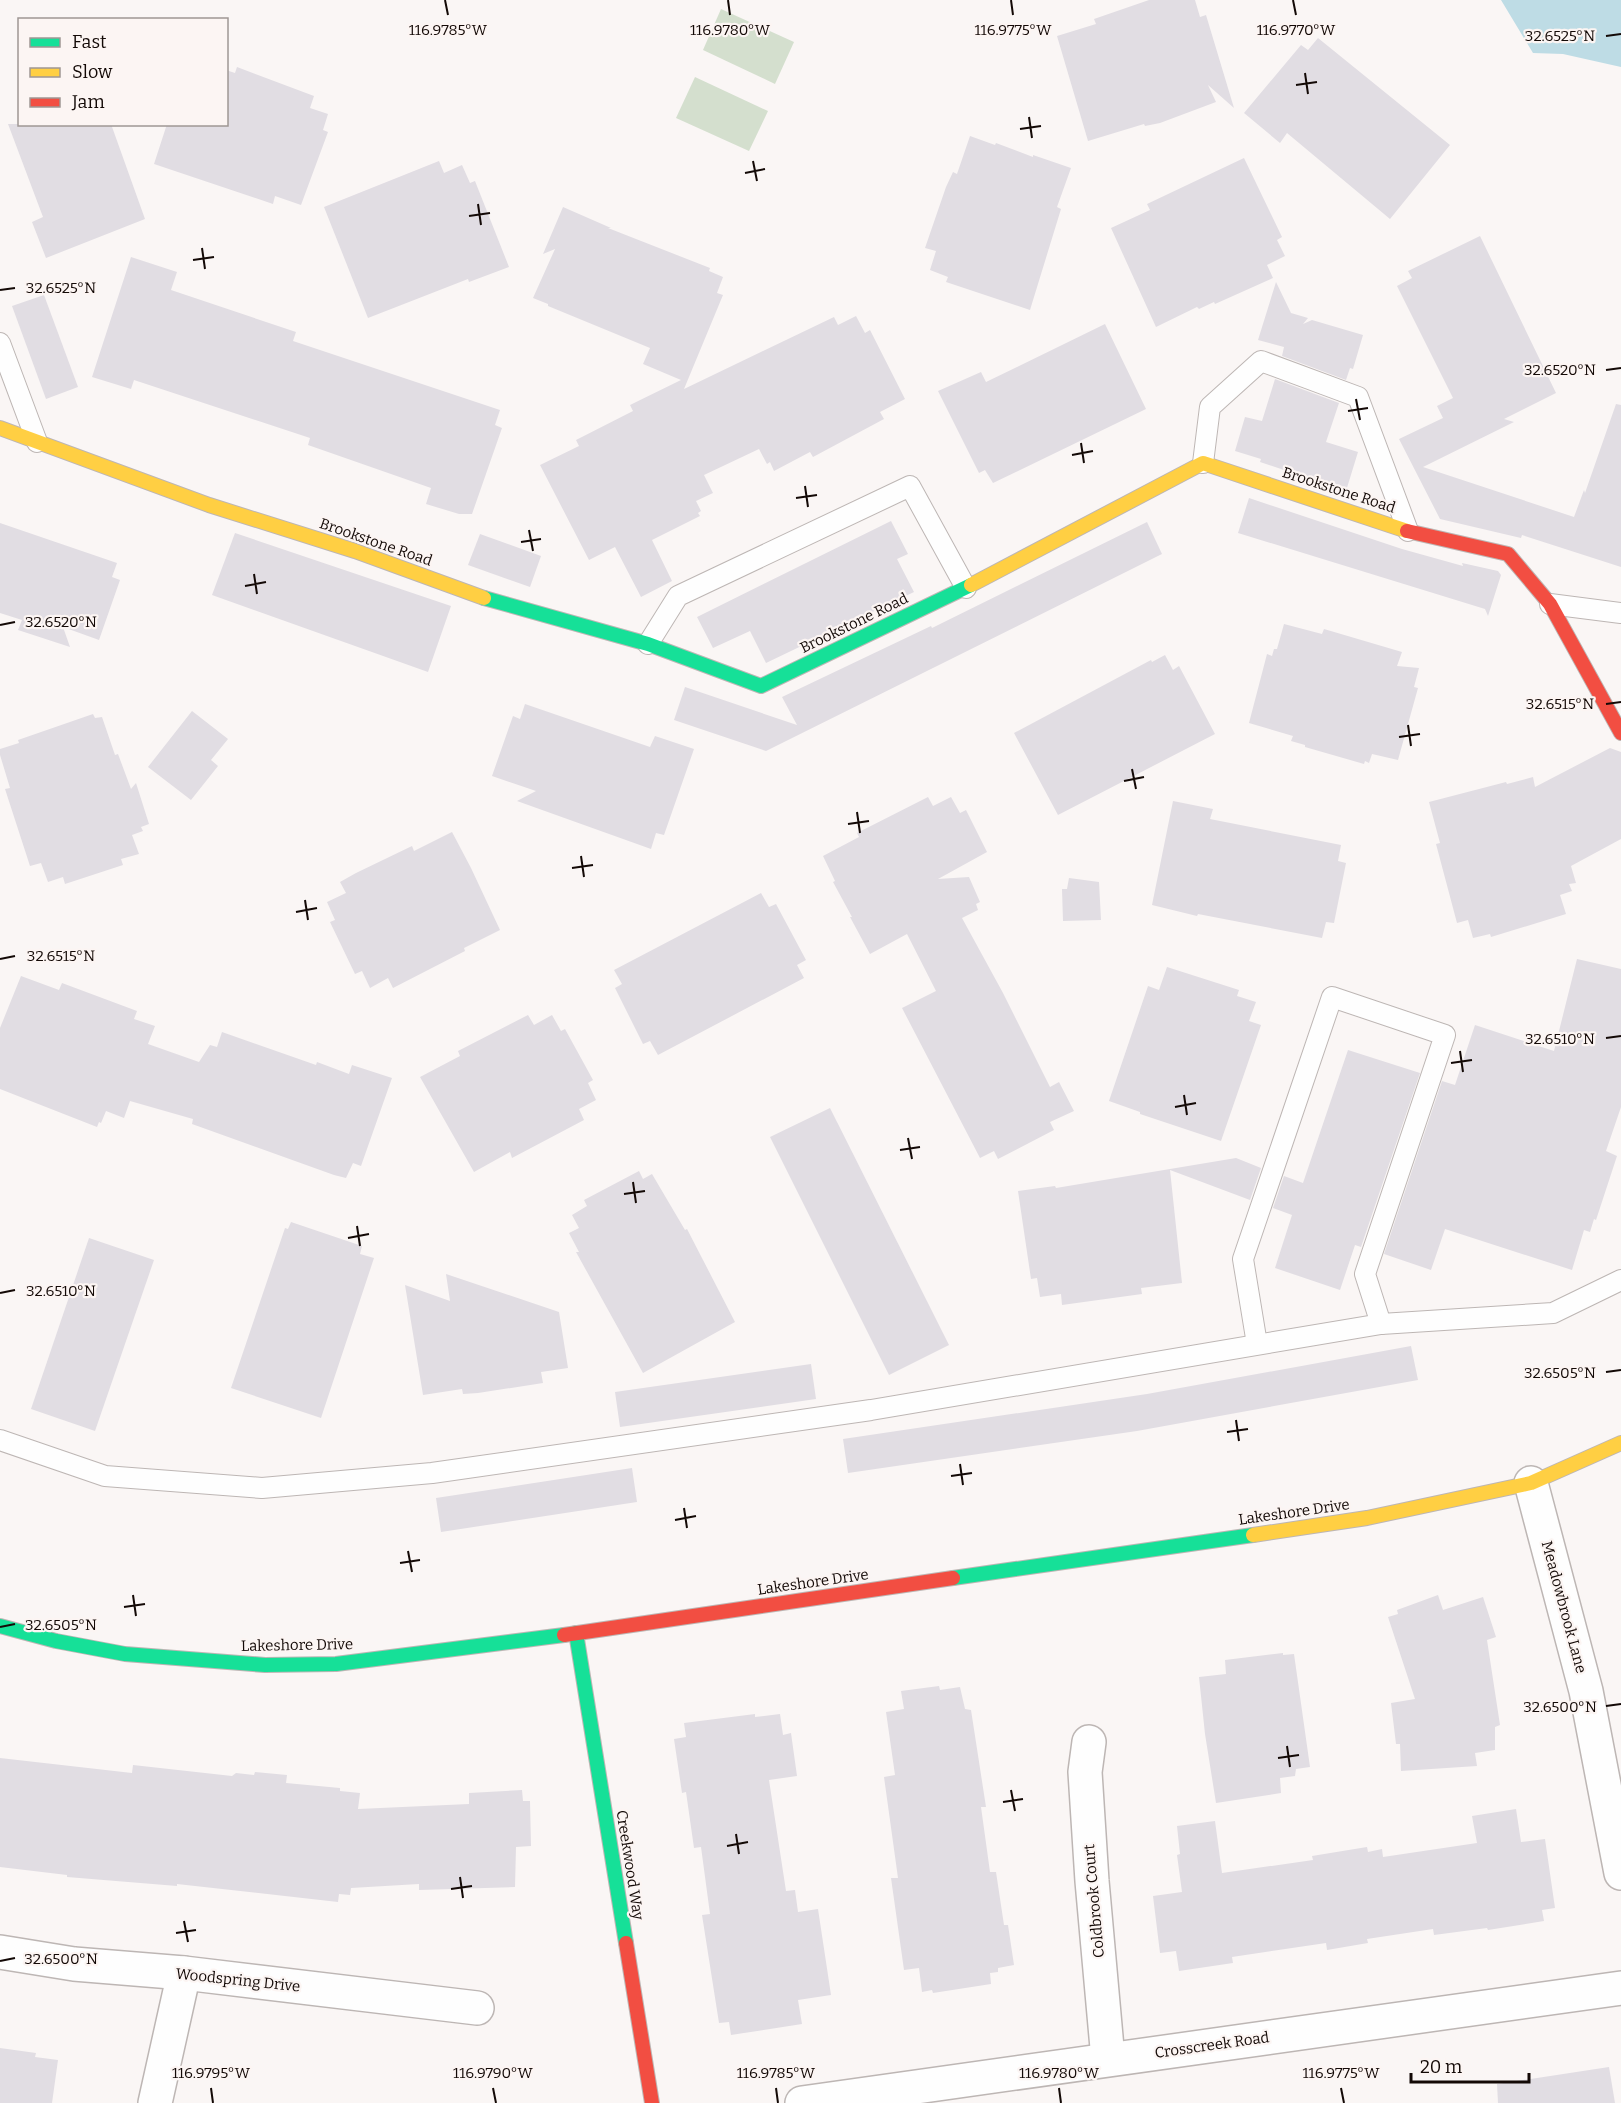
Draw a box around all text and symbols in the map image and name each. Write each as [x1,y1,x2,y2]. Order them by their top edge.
legend [18,18,228,126]
text: 116.9785°W [409,21,488,39]
text: 116.9780°W [690,21,771,39]
text: 116.9775°W [974,21,1052,39]
text: 116.9770°W [1257,21,1336,39]
text: 32.6525°N [1525,27,1595,45]
text: Fast [72,31,107,53]
text: Slow [72,61,113,83]
text: Jam [71,91,105,113]
text: 32.6525°N [26,279,96,297]
text: 32.6520°N [1524,361,1596,379]
street label: Brookstone Road [1280,463,1398,517]
street label: Brookstone Road [317,514,435,570]
street label: Brookstone Road [797,589,911,657]
text: 32.6520°N [25,613,97,631]
text: 32.6515°N [1526,695,1594,713]
text: 32.6515°N [27,947,95,965]
text: 32.6510°N [1525,1030,1595,1048]
text: 32.6510°N [26,1282,96,1300]
text: 32.6505°N [1524,1364,1596,1382]
street label: Lakeshore Drive [1237,1495,1351,1529]
street label: Meadowbrook Lane [1538,1539,1590,1675]
street label: Lakeshore Drive [756,1565,870,1599]
text: 32.6505°N [25,1616,97,1634]
street label: Lakeshore Drive [241,1635,353,1655]
text: 32.6500°N [1523,1698,1597,1716]
street label: Creekwood Way [612,1809,648,1921]
street label: Coldbrook Court [1080,1843,1108,1959]
text: 32.6500°N [24,1950,98,1968]
street label: Woodspring Drive [175,1965,301,1995]
street label: Crosscreek Road [1154,2028,1271,2062]
scale bar [1411,2046,1530,2084]
text: 20 m [1420,2056,1462,2078]
text: 116.9795°W [172,2064,251,2082]
text: 116.9790°W [453,2064,534,2082]
text: 116.9785°W [737,2064,816,2082]
text: 116.9780°W [1019,2064,1100,2082]
text: 116.9775°W [1302,2064,1380,2082]

